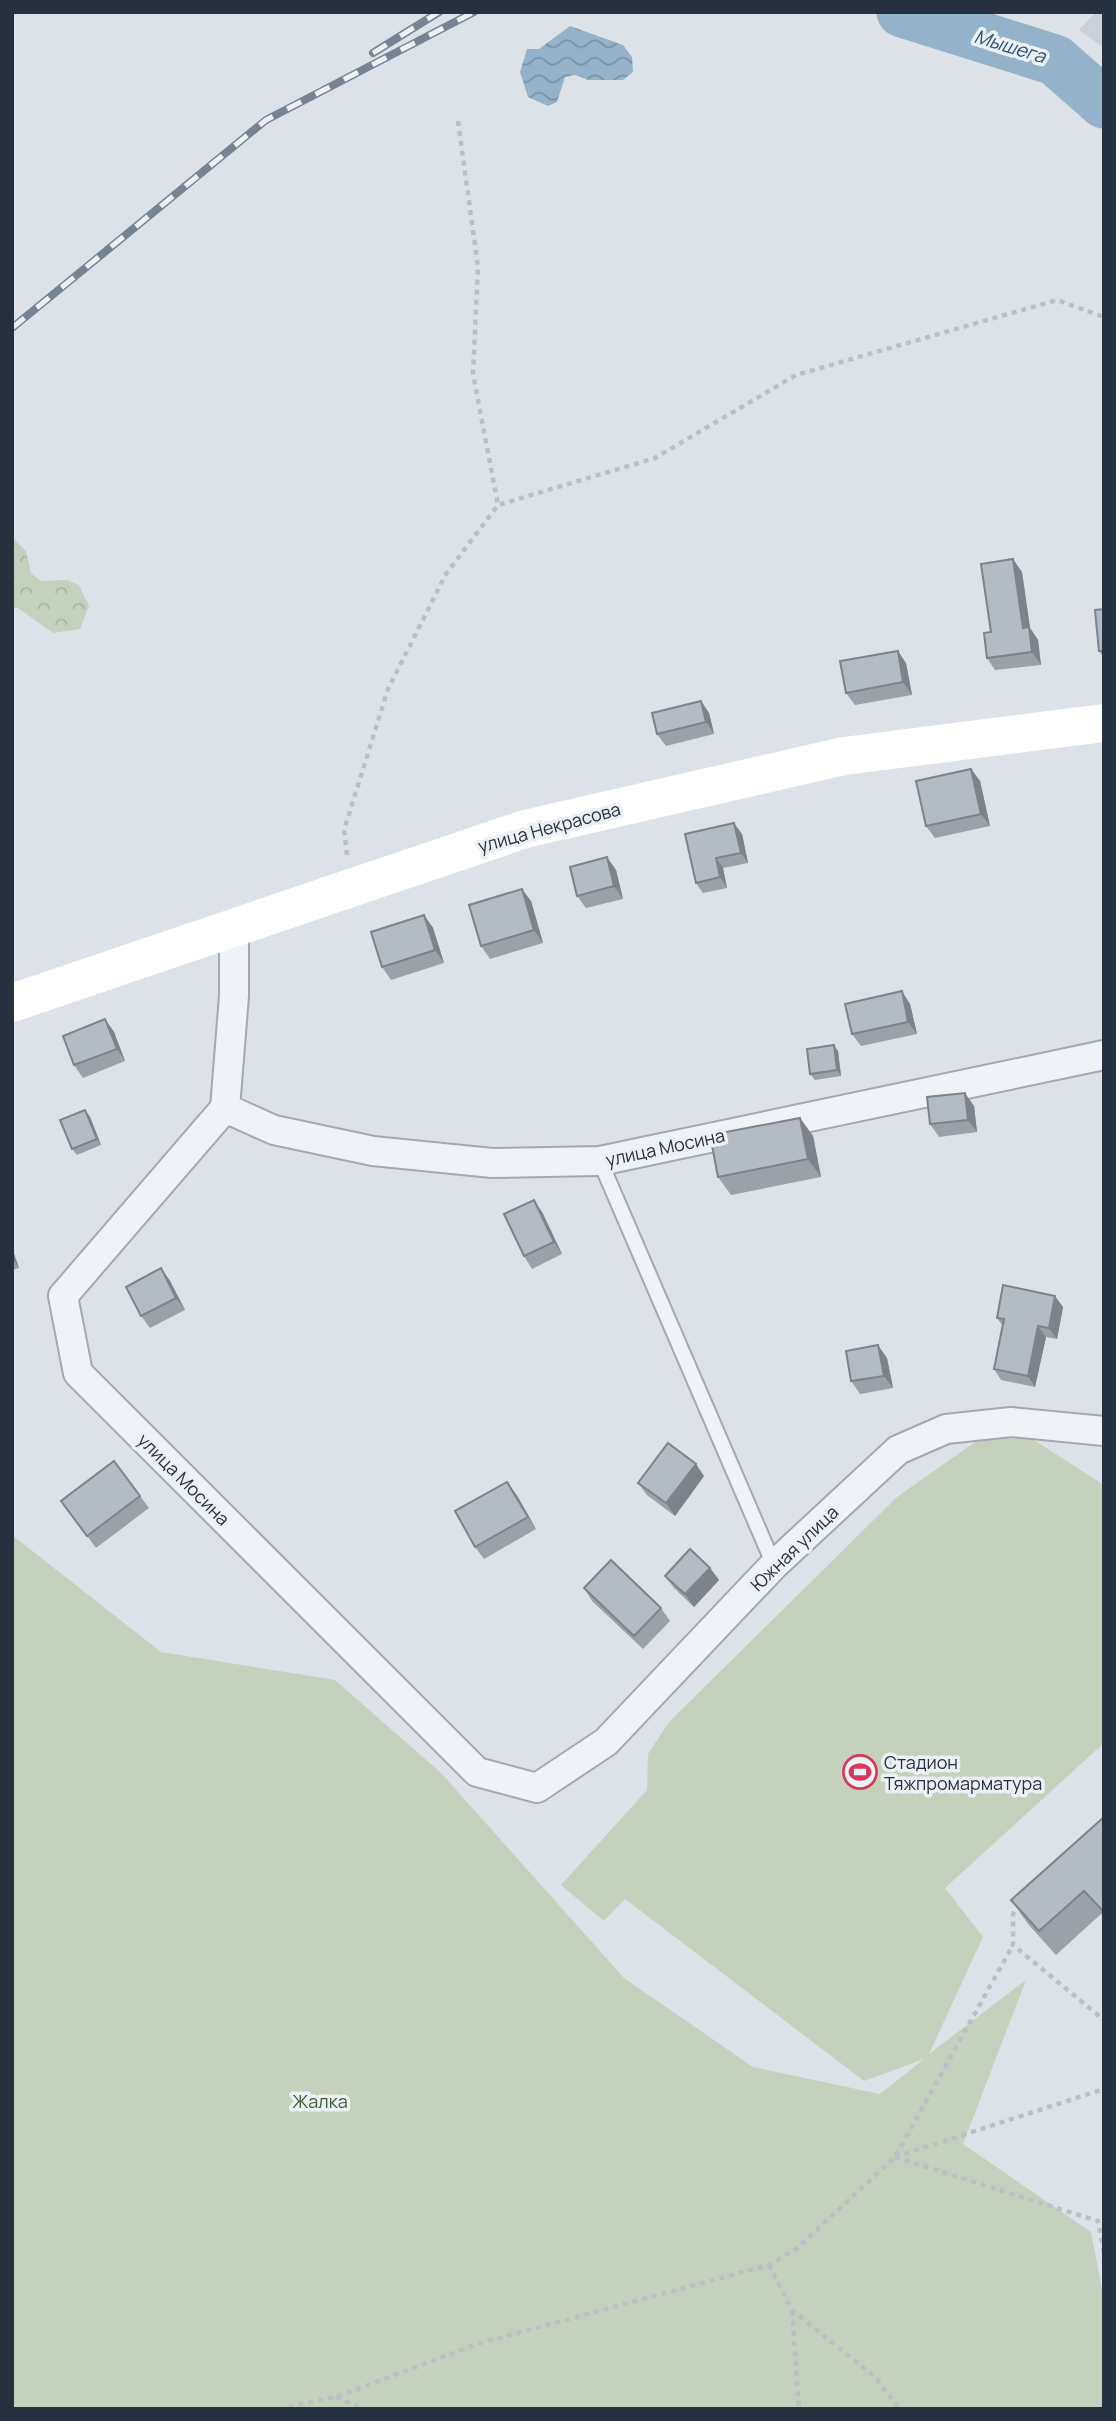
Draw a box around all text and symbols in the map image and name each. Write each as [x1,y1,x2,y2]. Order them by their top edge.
water label: Мышега [971,23,1050,70]
street label: улица Некрасова [475,796,623,858]
street label: улица Мосина [603,1123,727,1171]
street label: улица Мосина [133,1428,235,1530]
street label: Южная улица [745,1500,843,1596]
place label: Стадион Тяжпромарматура [884,1750,1042,1795]
sports icon: Стадион Тяжпромарматура [841,1753,879,1791]
park label: Жалка [292,2089,348,2113]

